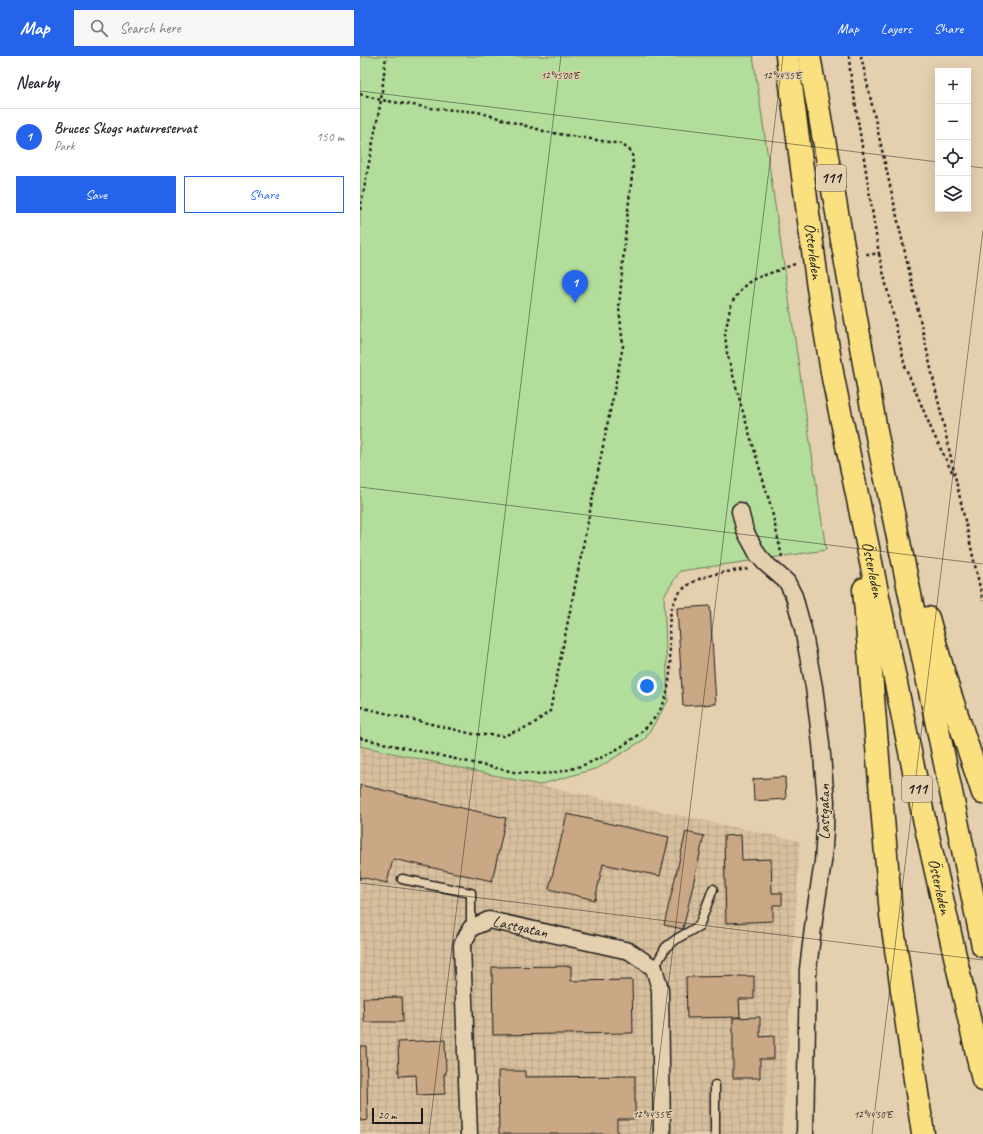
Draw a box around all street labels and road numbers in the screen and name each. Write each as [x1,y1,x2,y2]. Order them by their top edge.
road number: 111 [816,165,846,191]
street label: Österleden [799,222,827,281]
street label: Österleden [857,540,888,600]
road number: 111 [902,776,932,802]
street label: Lastgatan [814,783,834,840]
street label: Österleden [923,857,956,917]
street label: Lastgatan [491,911,550,943]

